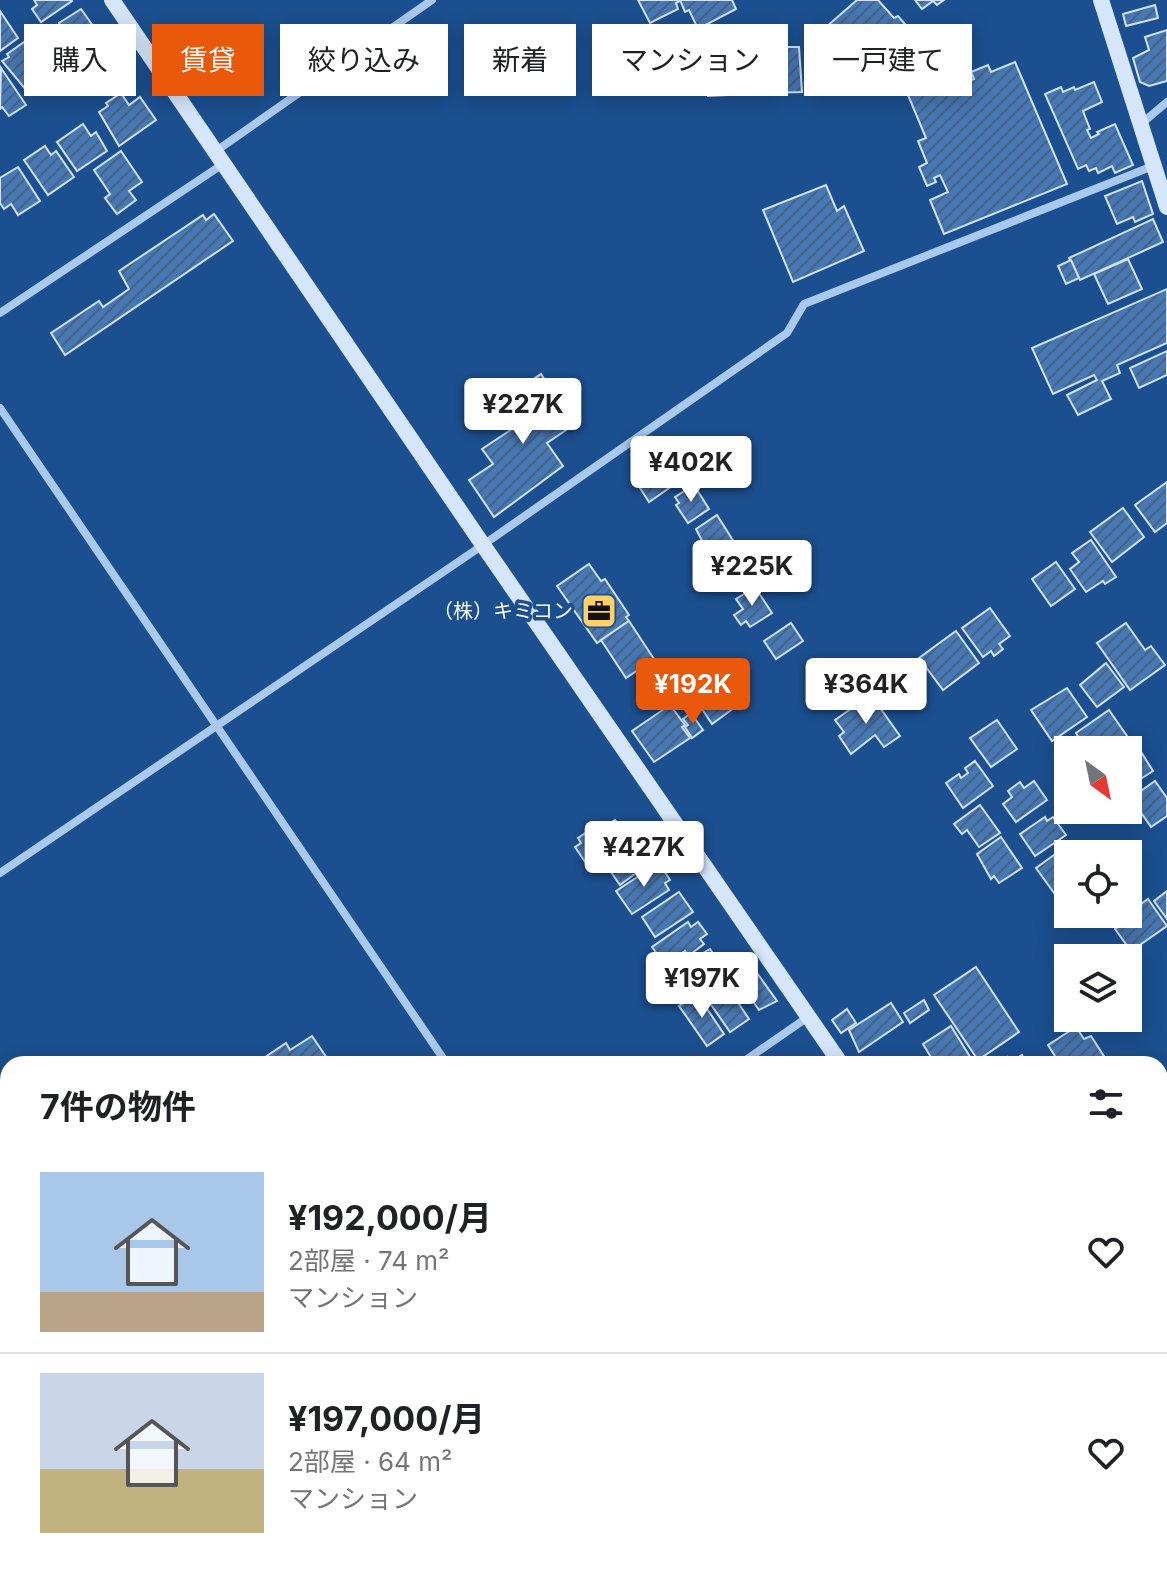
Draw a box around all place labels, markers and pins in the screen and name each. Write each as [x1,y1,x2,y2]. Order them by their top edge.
pin: ¥227K [467,378,579,446]
pin: ¥402K [635,436,747,504]
pin: ¥225K [696,540,808,608]
office icon: （株）キミコン [580,592,618,630]
place label: （株）キミコン [433,599,573,623]
pin: ¥192K [637,658,749,726]
pin: ¥364K [810,658,922,726]
pin: ¥427K [588,821,700,889]
pin: ¥197K [646,952,758,1020]

